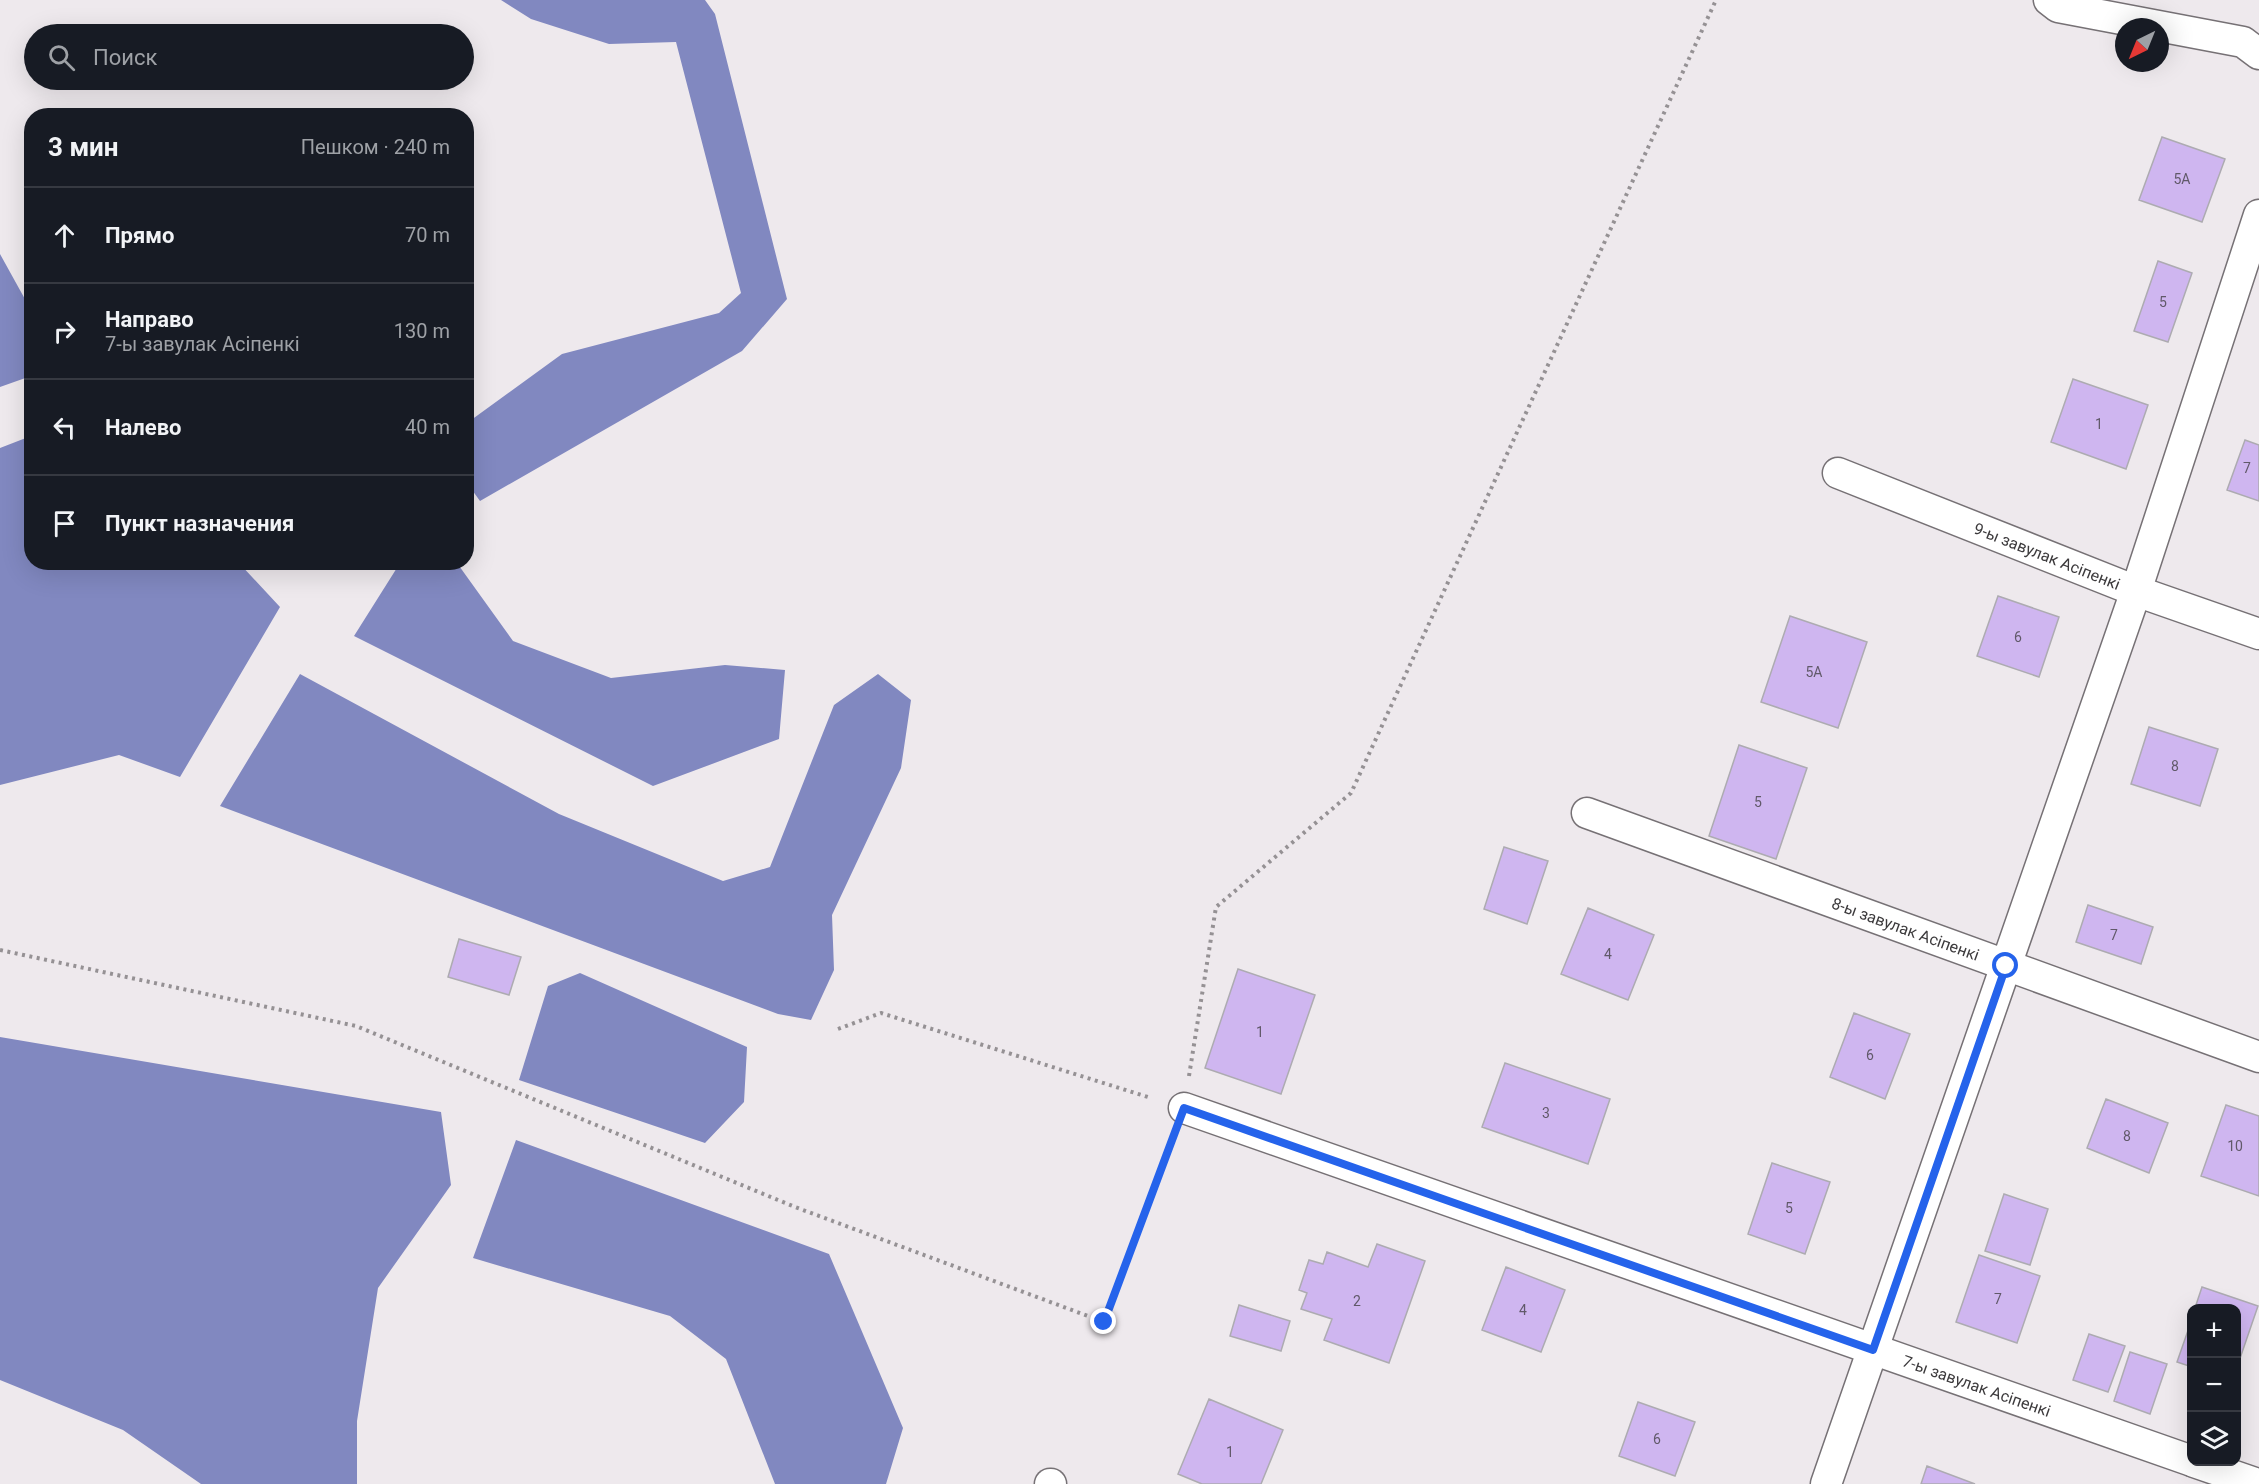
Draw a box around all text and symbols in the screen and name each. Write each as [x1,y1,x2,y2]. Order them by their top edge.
north arrow [2115,18,2169,72]
search box [24,24,474,90]
icon: search [45,41,78,74]
text: Поиск [93,45,157,70]
text: 3 мин [48,132,119,162]
text: Пешком · 240 m [301,135,450,159]
house number: 5А [2173,171,2191,187]
icon: ahead [48,219,81,252]
text: Прямо [105,223,174,248]
text: 70 m [405,223,450,247]
house number: 5 [2159,294,2167,310]
text: Направо [105,307,194,332]
icon: right [48,315,81,348]
text: 130 m [394,319,450,343]
text: 7-ы завулак Асіпенкі [105,332,300,356]
icon: left [48,411,81,444]
text: Налево [105,415,182,440]
text: 40 m [405,415,450,439]
house number: 1 [2095,416,2103,432]
house number: 7 [2243,460,2251,476]
icon: arrive [48,507,81,540]
text: Пункт назначения [105,511,294,536]
street label: 9-ы завулак Асіпенкі [1971,519,2123,594]
house number: 6 [2014,629,2022,645]
house number: 5А [1805,664,1823,680]
house number: 8 [2171,758,2179,774]
house number: 5 [1754,794,1762,810]
street label: 8-ы завулак Асіпенкі [1829,894,1982,965]
house number: 7 [2110,927,2118,943]
house number: 4 [1604,946,1612,962]
route start [1992,952,2018,978]
house number: 1 [1256,1024,1264,1040]
house number: 6 [1866,1047,1874,1063]
house number: 3 [1542,1105,1550,1121]
house number: 8 [2123,1128,2131,1144]
house number: 10 [2227,1138,2243,1154]
house number: 5 [1785,1200,1793,1216]
house number: 7 [1994,1291,2002,1307]
house number: 2 [1353,1293,1361,1309]
house number: 4 [1519,1302,1527,1318]
map controls [2187,1304,2241,1466]
button: + [2187,1304,2241,1358]
route end [1090,1308,1116,1334]
street label: 7-ы завулак Асіпенкі [1900,1351,2053,1421]
button: − [2187,1358,2241,1412]
button: layers [2187,1412,2241,1466]
house number: 6 [1653,1431,1661,1447]
house number: 1 [1226,1444,1234,1460]

